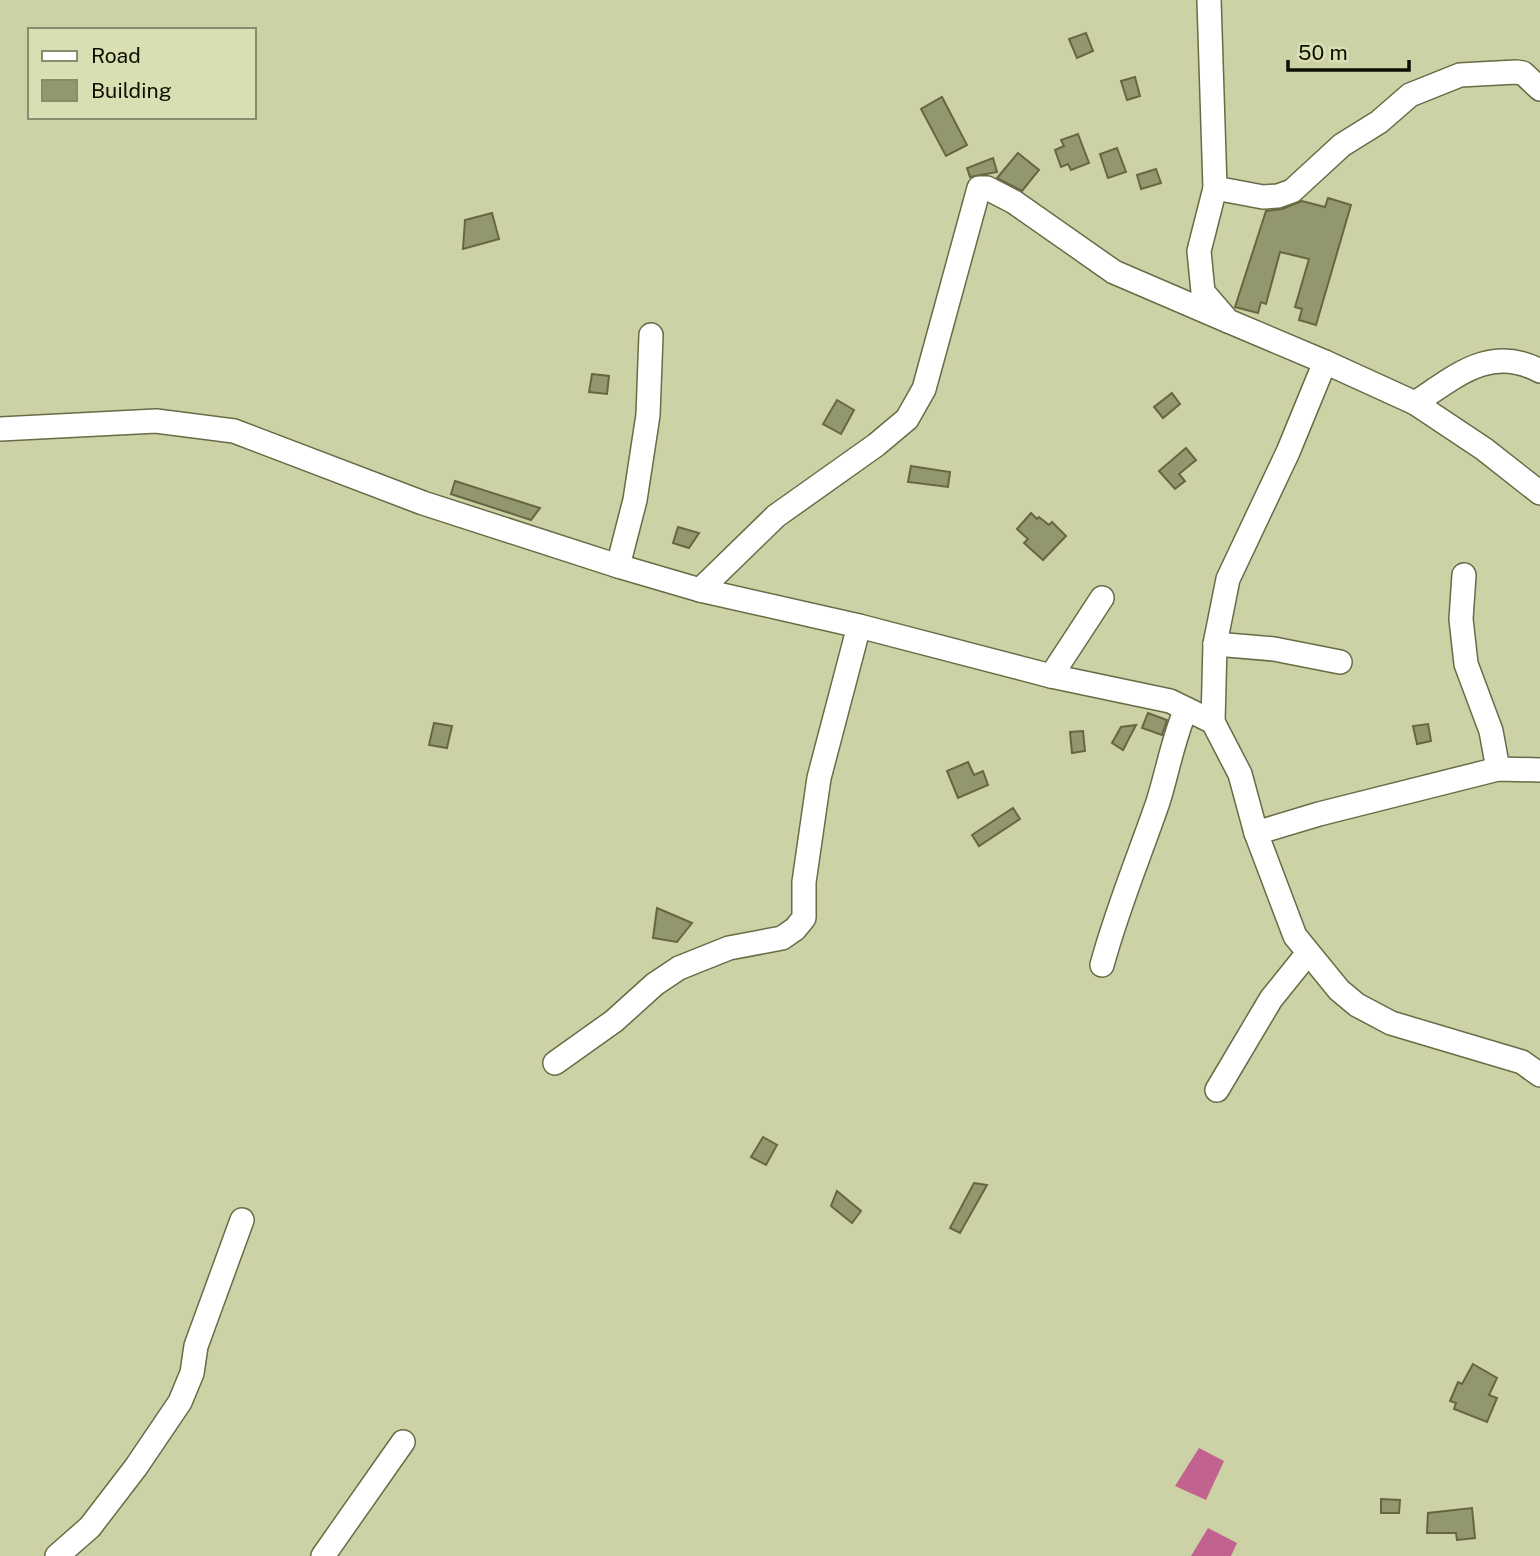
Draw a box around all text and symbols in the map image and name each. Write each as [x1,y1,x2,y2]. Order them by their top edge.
legend [28,28,256,119]
scale bar [1288,28,1409,72]
text: 50 m [1298,40,1348,65]
text: Road [91,43,141,68]
text: Building [91,78,172,103]

